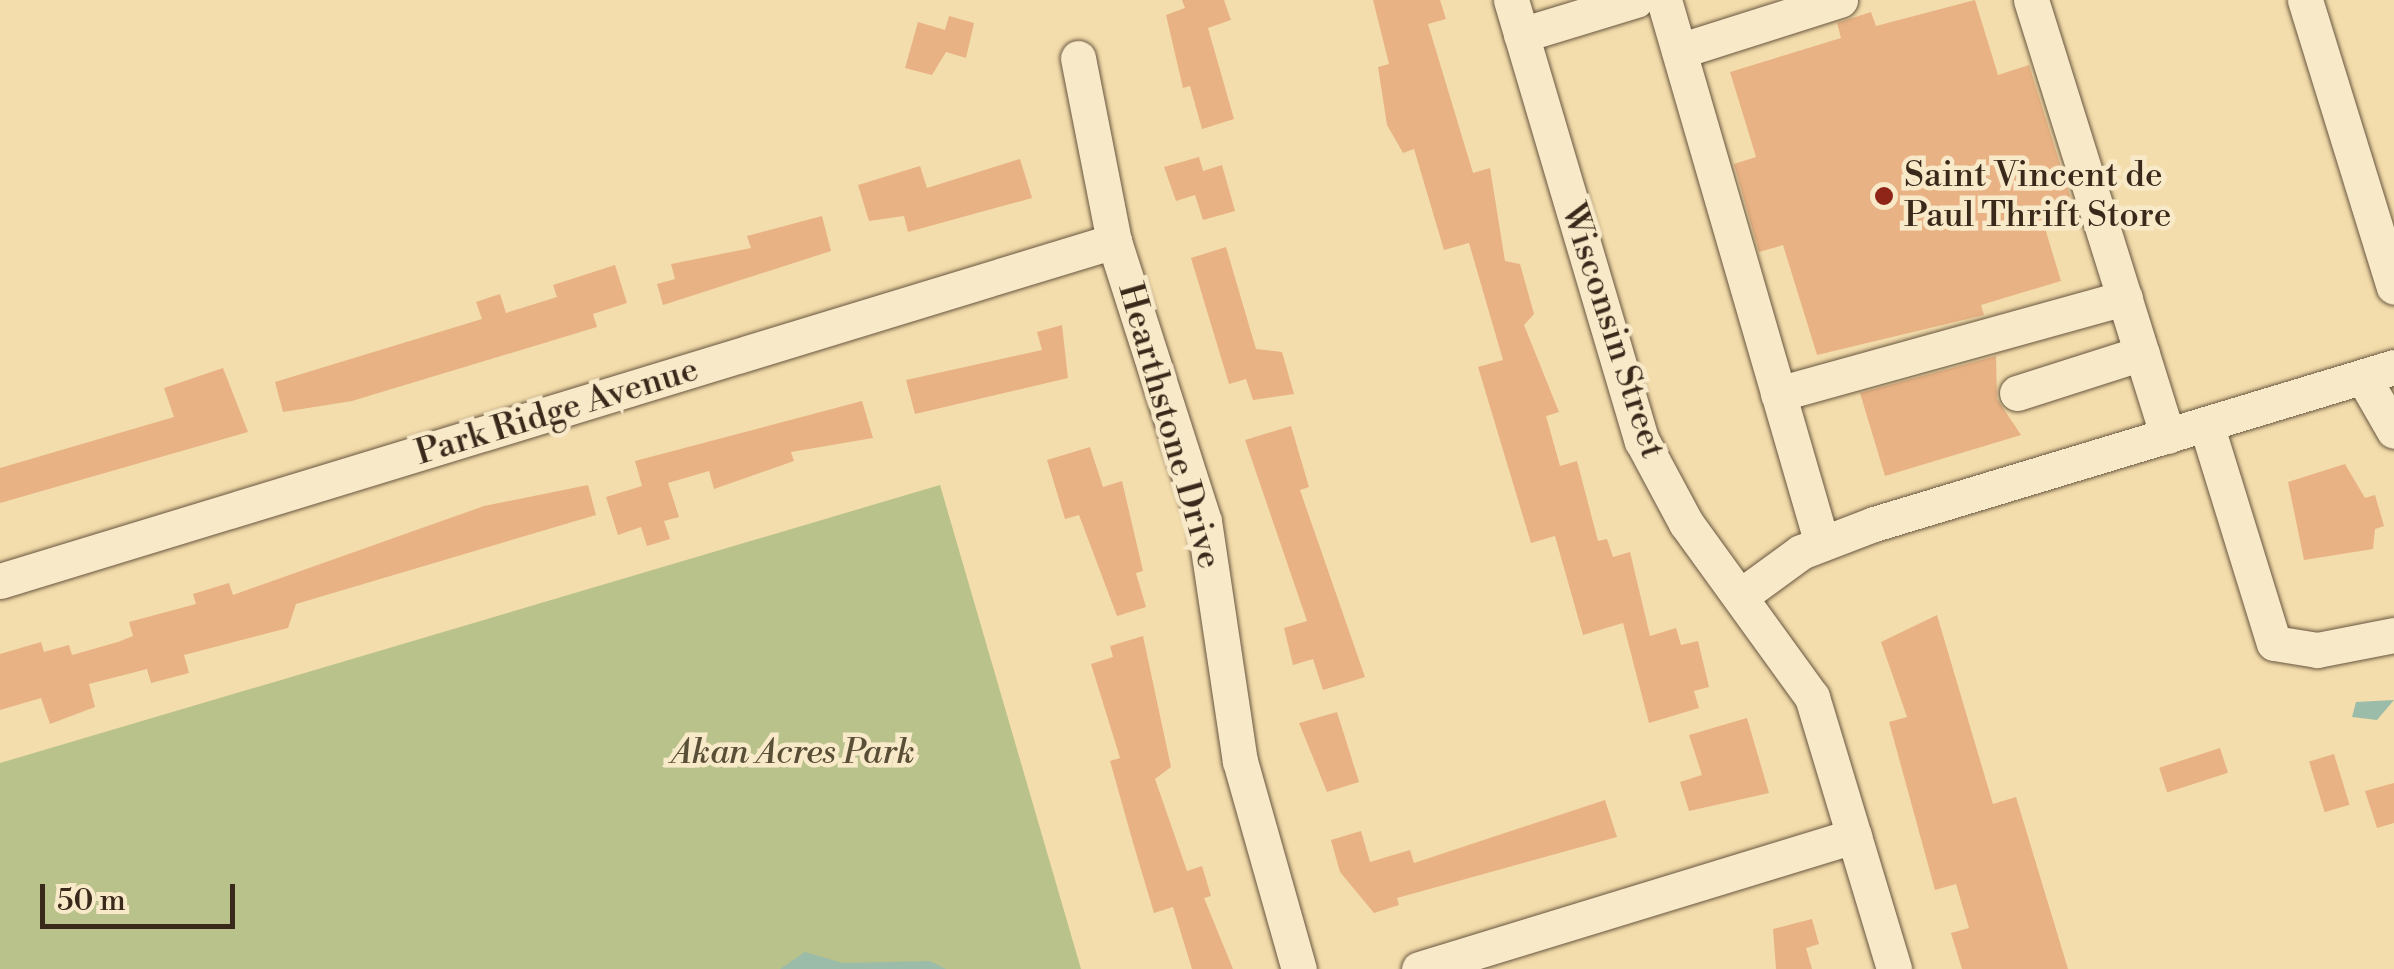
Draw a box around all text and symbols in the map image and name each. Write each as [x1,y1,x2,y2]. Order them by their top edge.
place label: Saint Vincent de Paul Thrift Store [1904,155,2171,237]
marker: Saint Vincent de Paul Thrift Store [1873,185,1895,207]
street label: Wisconsin Street [1551,198,1673,464]
street label: Hearthstone Drive [1108,278,1230,574]
street label: Park Ridge Avenue [410,349,704,475]
park label: Akan Acres Park [671,732,915,774]
scale bar [45,864,240,926]
text: 50 m [57,882,126,920]

